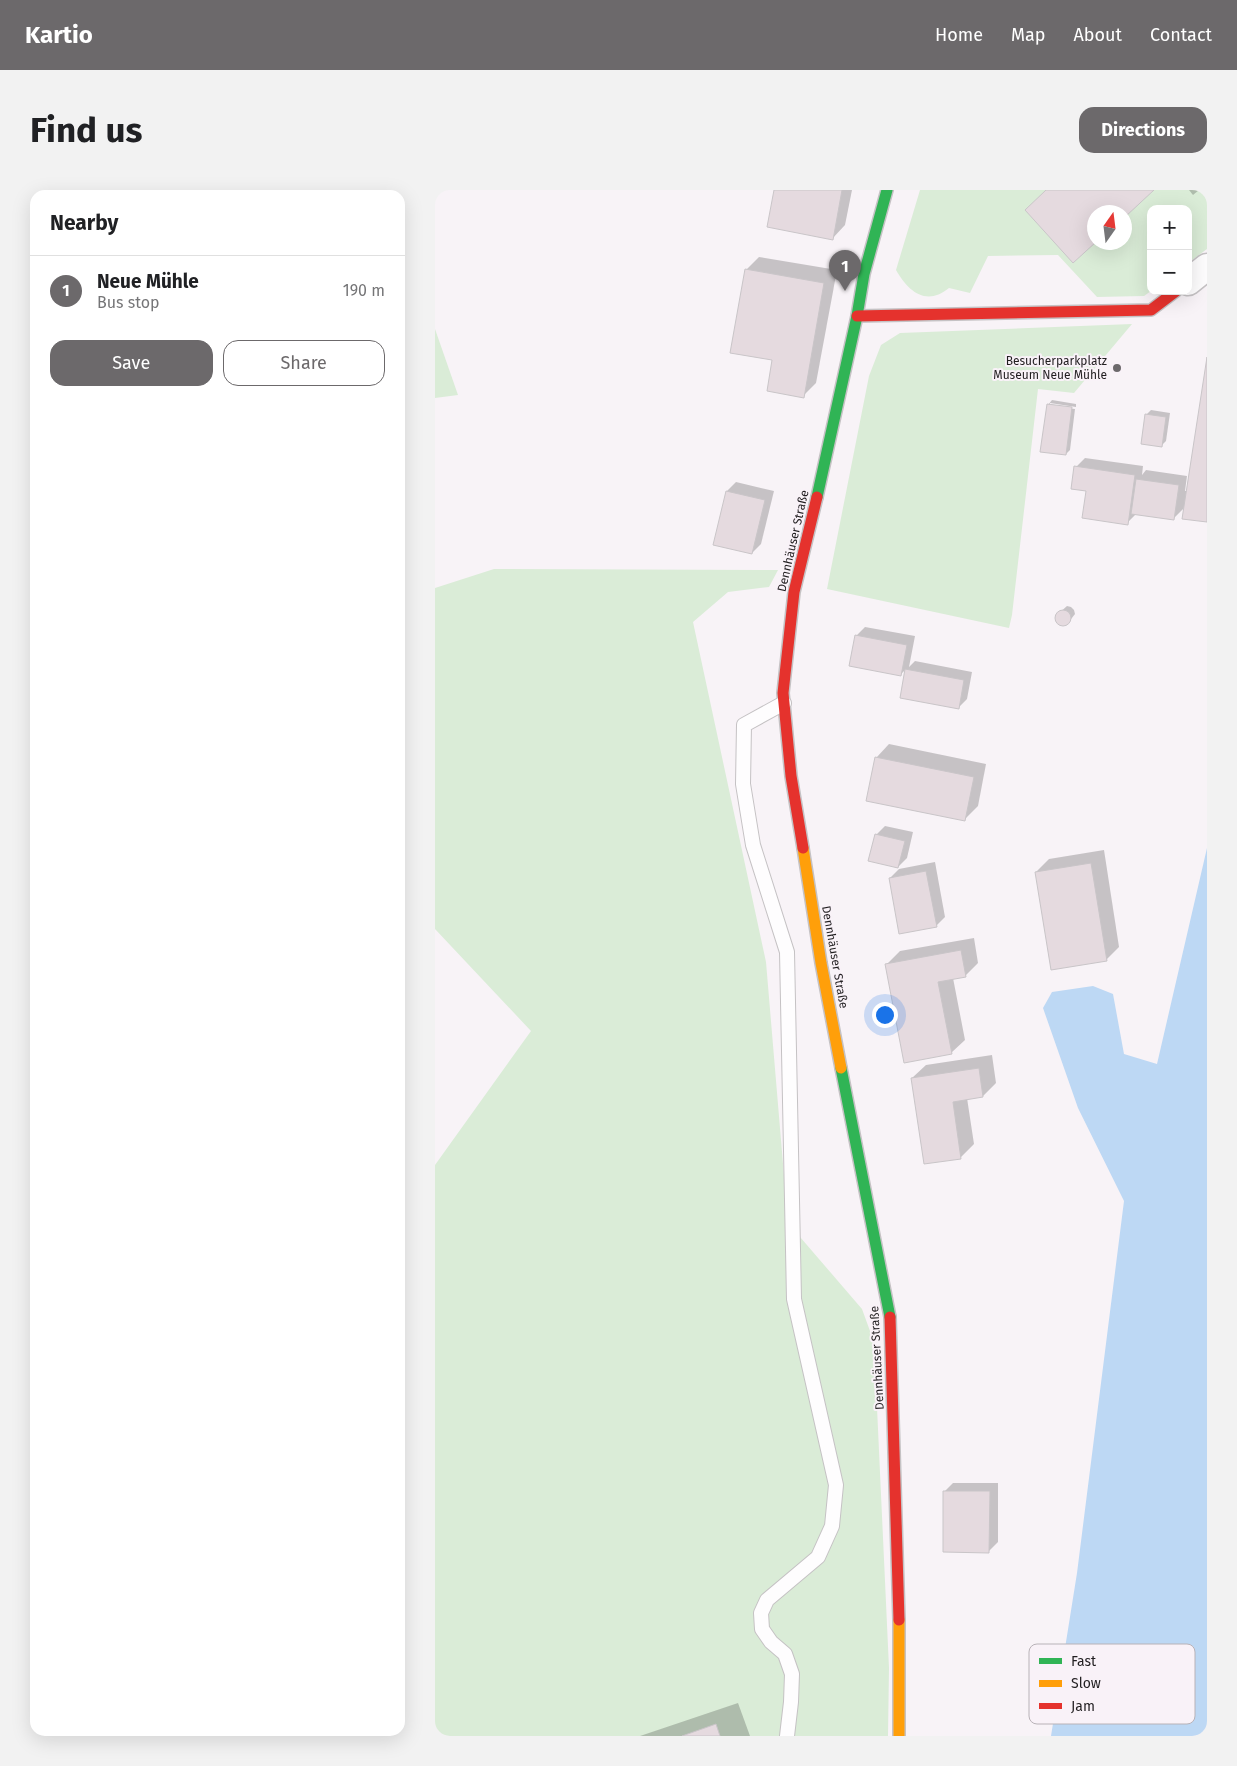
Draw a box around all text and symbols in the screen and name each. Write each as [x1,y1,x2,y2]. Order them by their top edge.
text: Kartio [25,21,93,49]
text: Home [935,24,983,46]
text: Map [1011,24,1045,46]
text: About [1073,24,1122,46]
text: Contact [1150,24,1212,46]
button: Directions [1079,107,1207,153]
text: Find us [30,109,142,151]
north arrow [1087,205,1132,250]
map controls [1147,205,1192,295]
button: + [1147,205,1192,250]
text: Nearby [50,210,118,236]
pin: 1 [829,250,861,291]
button: − [1147,250,1192,295]
text: Neue Mühle [97,270,199,293]
text: 1 [62,281,70,300]
text: 190 m [343,281,385,300]
text: Bus stop [97,293,160,312]
button: Save [50,340,213,386]
button: Share [223,340,385,386]
place label: Besucherparkplatz Museum Neue Mühle [993,354,1107,382]
marker: Besucherparkplatz Museum Neue Mühle [1111,362,1123,374]
street label: Dennhäuser Straße [774,489,812,593]
street label: Dennhäuser Straße [819,905,851,1009]
your location [872,1002,898,1028]
street label: Dennhäuser Straße [867,1306,887,1410]
legend [1029,1644,1195,1724]
text: Fast [1071,1653,1097,1670]
text: Slow [1071,1675,1101,1692]
text: Jam [1071,1698,1095,1715]

